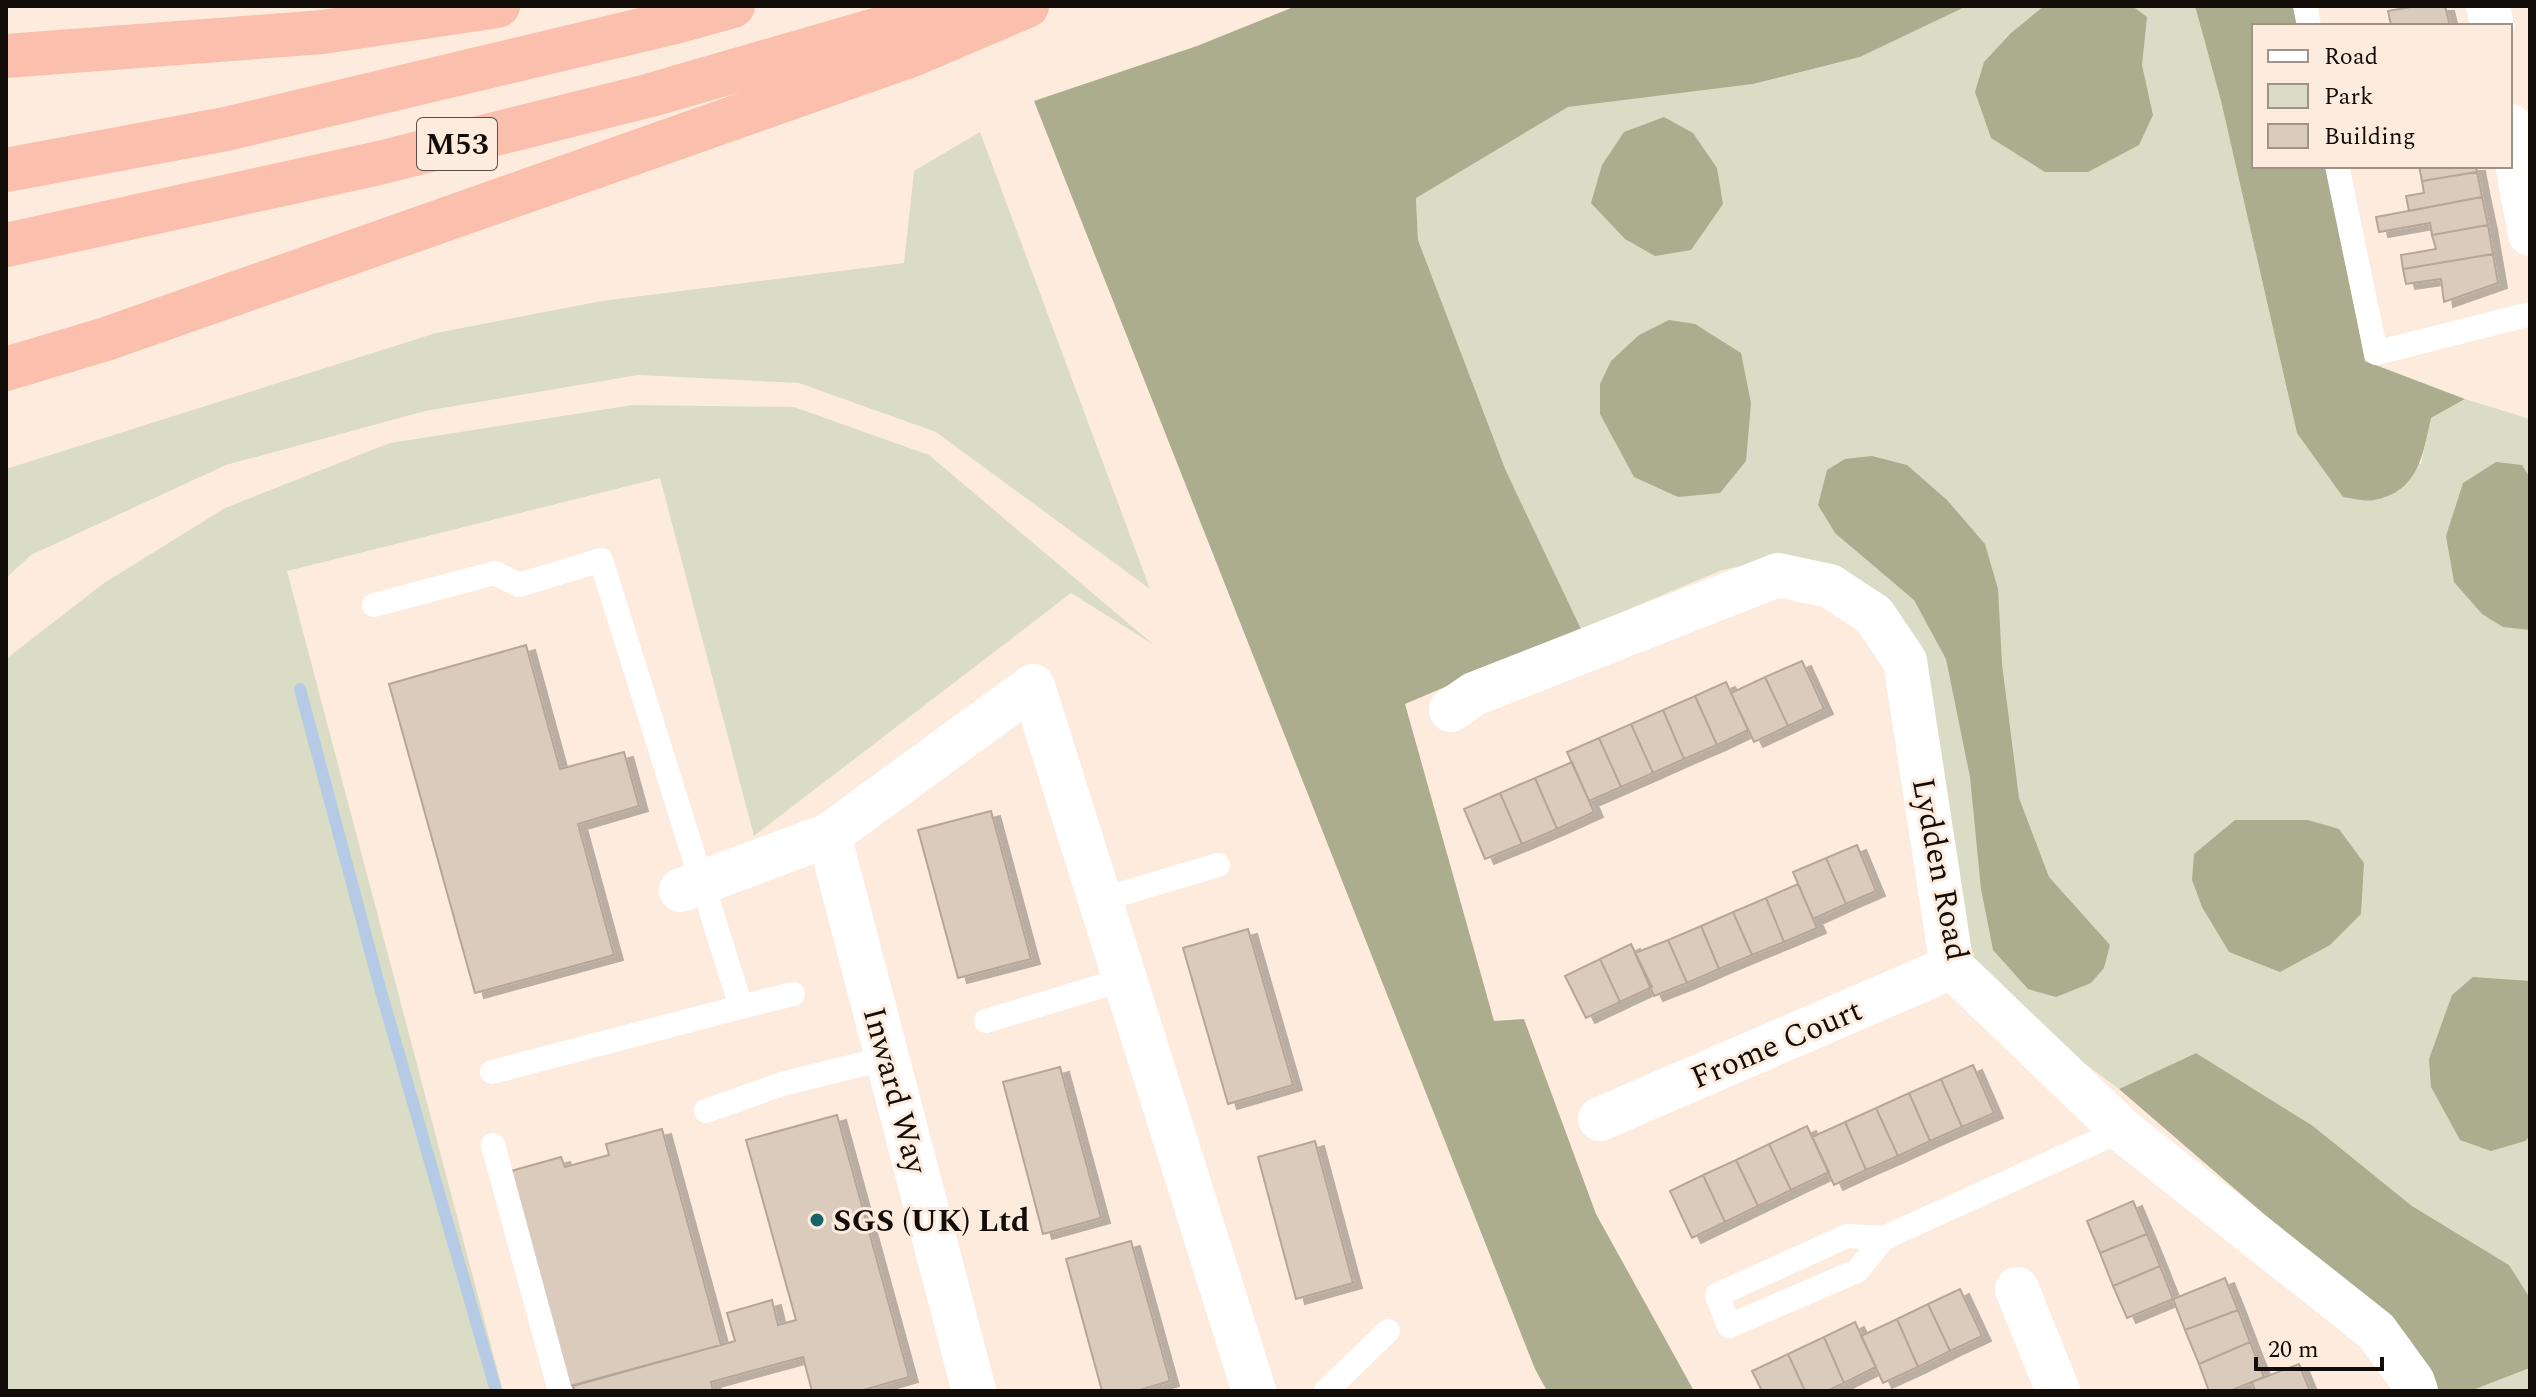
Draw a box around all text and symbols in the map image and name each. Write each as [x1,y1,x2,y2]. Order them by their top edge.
legend [2252,24,2512,168]
text: Road [2324,39,2378,75]
text: Park [2324,79,2374,115]
road number: M53 [417,118,497,170]
text: Building [2324,119,2416,155]
street label: Lydden Road [1898,774,1981,965]
street label: Frome Court [1683,986,1870,1103]
street label: Inward Way [849,1002,941,1181]
place label: SGS (UK) Ltd [833,1197,1030,1246]
marker: SGS (UK) Ltd [808,1211,826,1229]
scale bar [2256,1321,2382,1371]
text: 20 m [2268,1332,2319,1368]

